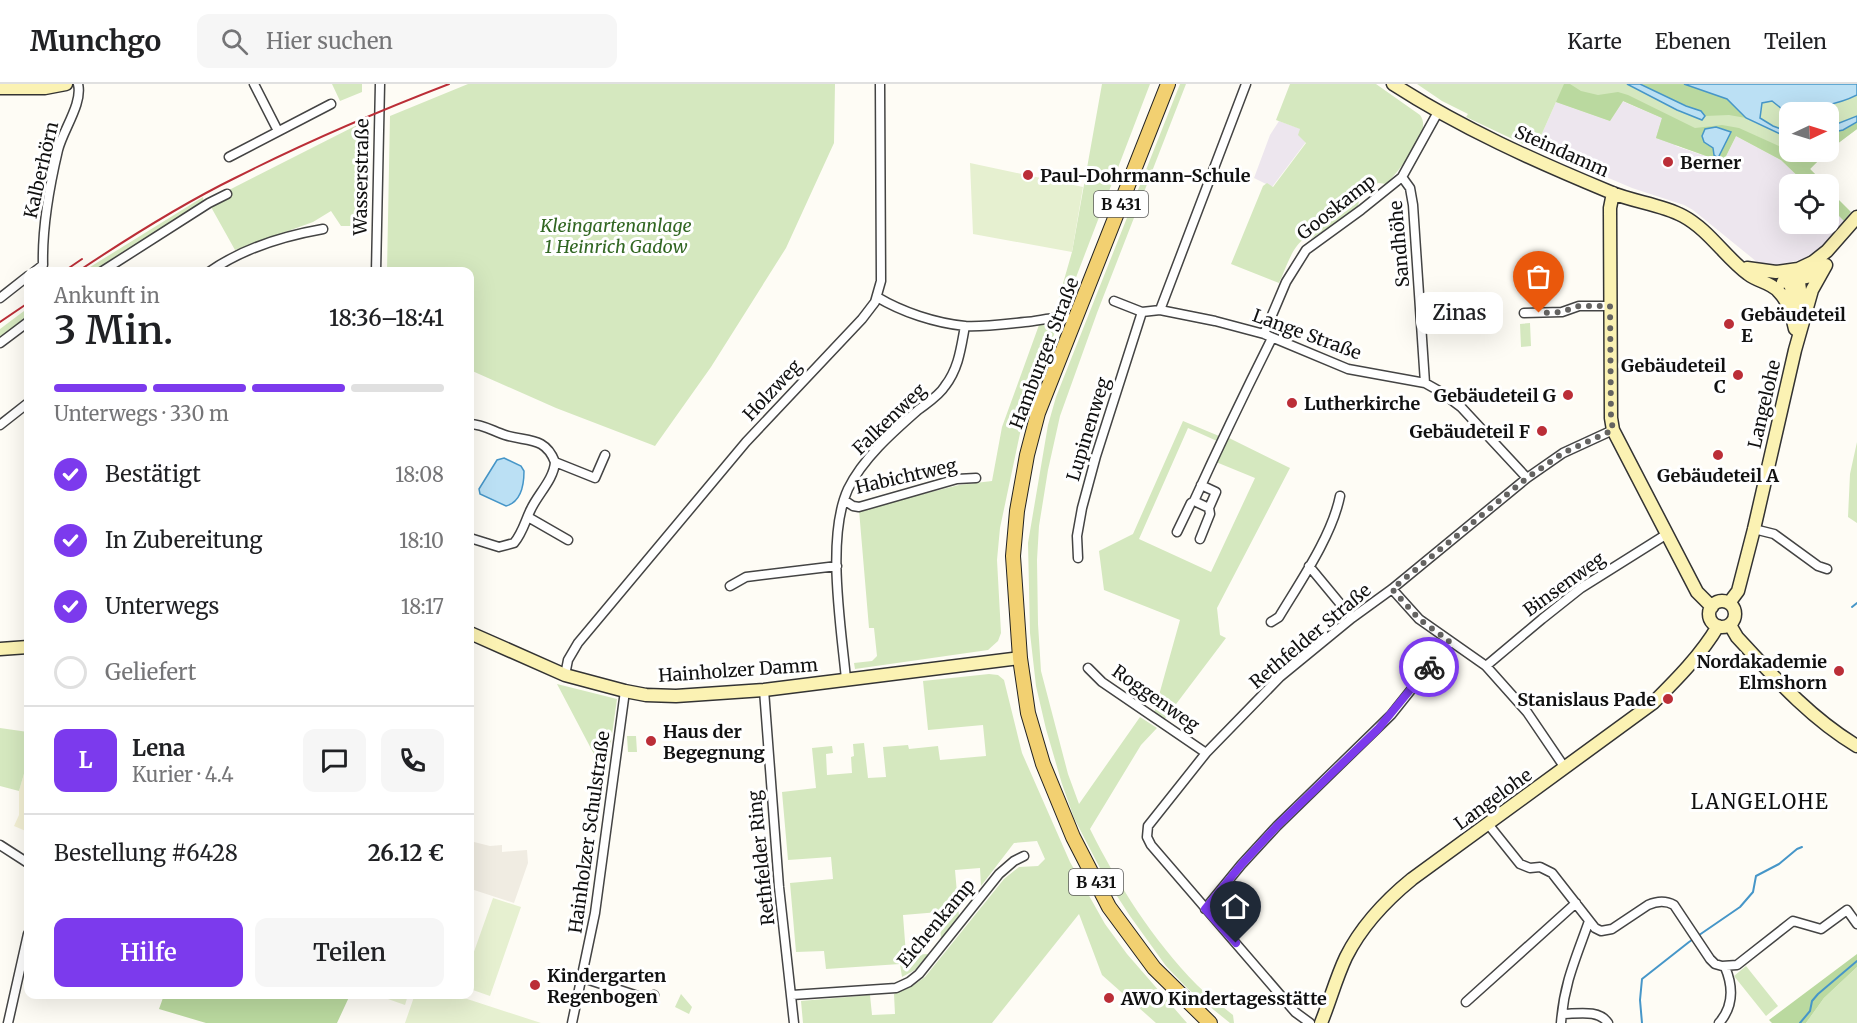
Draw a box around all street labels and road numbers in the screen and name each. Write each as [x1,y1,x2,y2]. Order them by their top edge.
street label: Wasserstraße [348,118,374,237]
street label: Kalberhörn [19,119,63,221]
street label: Steindamm [1511,120,1613,182]
street label: Gooskamp [1292,169,1380,245]
road number: B 431 [1094,191,1148,217]
street label: Sandhöhe [1384,200,1414,288]
street label: Hamburger Straße [1005,274,1083,432]
street label: Lange Straße [1249,304,1365,364]
street label: Holzweg [738,354,806,425]
street label: Langelohe [1743,357,1785,451]
street label: Lupinenweg [1061,374,1115,484]
street label: Falkenweg [848,378,931,460]
street label: Habichtweg [853,453,959,499]
street label: Binsenweg [1519,547,1609,621]
street label: Rethfelder Straße [1245,579,1375,693]
street label: Hainholzer Damm [657,653,819,687]
street label: Roggenweg [1108,660,1204,736]
street label: Hainholzer Schulstraße [563,729,615,935]
street label: Langelohe [1450,763,1536,835]
street label: Rethfelder Ring [742,789,780,927]
road number: B 431 [1069,869,1123,895]
street label: Eichenkamp [892,874,980,972]

